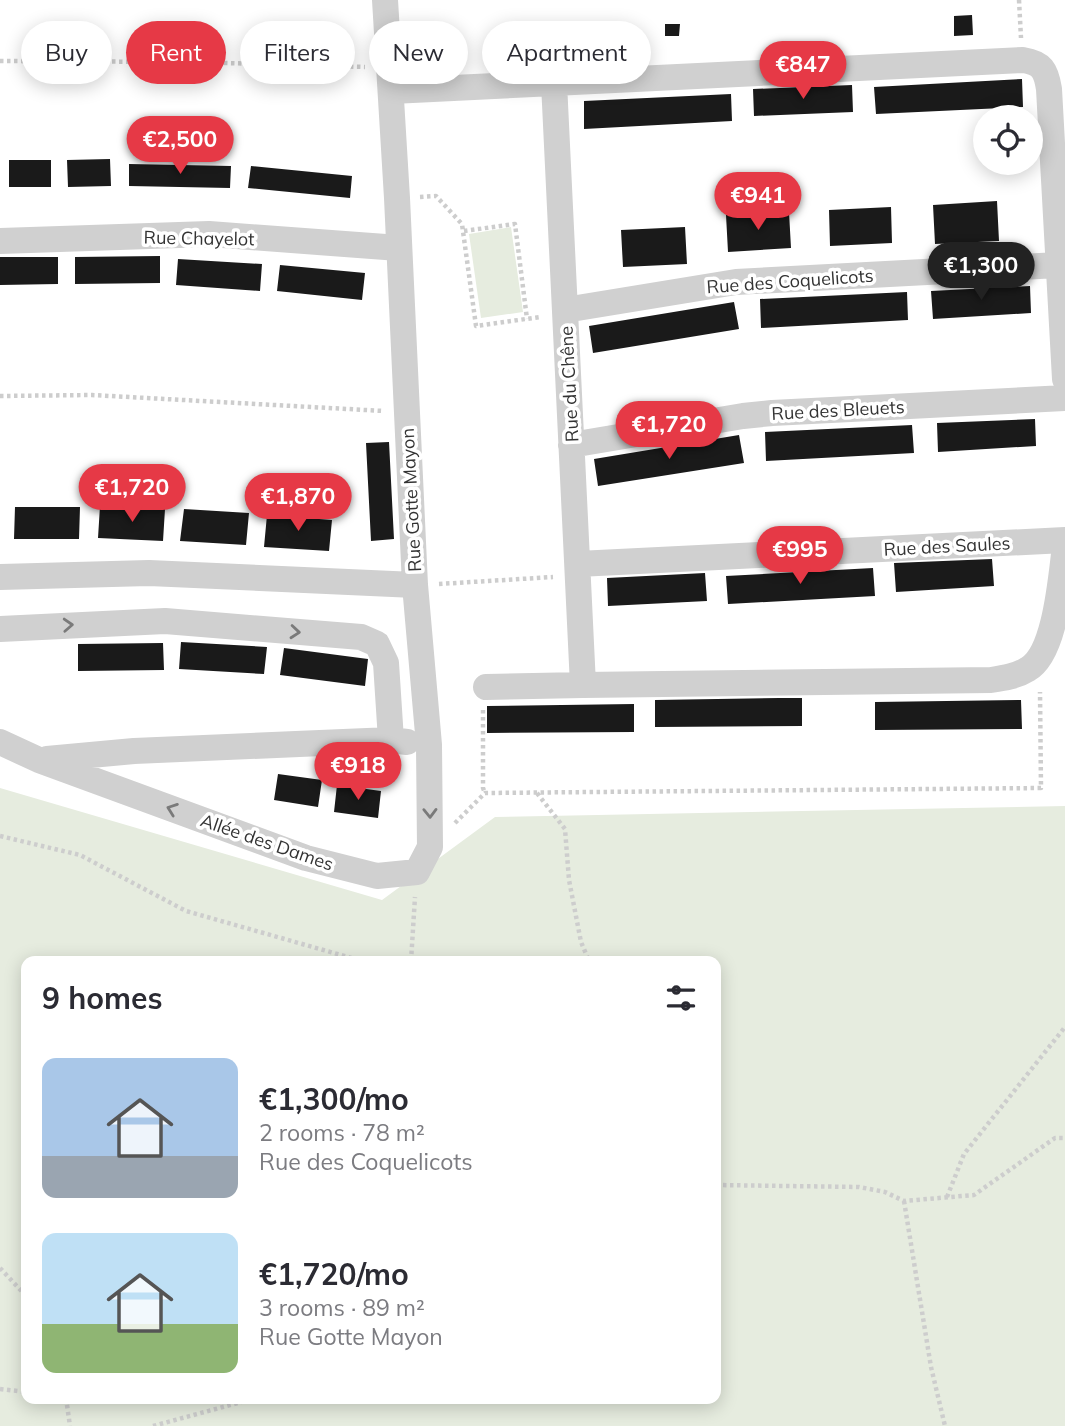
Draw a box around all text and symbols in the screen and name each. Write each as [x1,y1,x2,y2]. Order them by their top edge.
chip: Buy [21,21,112,84]
chip: Rent [126,21,226,84]
chip: Filters [240,21,355,84]
chip: New [369,21,468,84]
chip: Apartment [482,21,651,84]
pin: €847 [762,42,844,101]
text: €847 [775,49,831,78]
map controls [973,105,1043,175]
button: locate [973,105,1043,175]
pin: €2,500 [123,116,237,176]
text: €2,500 [143,124,217,153]
pin: €941 [717,173,799,232]
text: €941 [730,180,786,209]
street label: Rue Chayelot [143,226,255,250]
pin: €1,300 [924,243,1038,302]
text: €1,300 [944,250,1018,279]
street label: Rue des Coquelicots [706,264,874,298]
street label: Rue du Chêne [554,325,584,443]
street label: Rue des Bleuets [771,395,905,425]
pin: €1,720 [612,402,726,461]
text: €1,720 [632,409,706,438]
street label: Rue Gotte Mayon [396,428,426,572]
pin: €1,720 [75,464,189,524]
text: €1,720 [95,472,169,501]
pin: €1,870 [241,474,355,533]
text: €1,870 [261,481,335,510]
pin: €995 [759,526,841,586]
street label: Rue des Saules [883,531,1011,561]
text: €995 [772,534,828,563]
one-way arrow [63,618,74,633]
one-way arrow [290,624,301,639]
pin: €918 [317,742,399,802]
text: €918 [330,750,386,779]
one-way arrow [167,803,179,817]
street label: Allée des Dames [198,808,337,876]
one-way arrow [422,808,437,819]
text: 9 homes [42,979,163,1017]
icon: filters [662,979,700,1017]
text: €1,300/mo [259,1080,409,1118]
icon: home [98,1086,182,1170]
text: 2 rooms · 78 m² [259,1118,425,1147]
text: Rue des Coquelicots [259,1147,473,1176]
text: €1,720/mo [259,1255,409,1293]
icon: home [98,1261,182,1345]
text: 3 rooms · 89 m² [259,1293,425,1322]
text: Rue Gotte Mayon [259,1322,443,1351]

